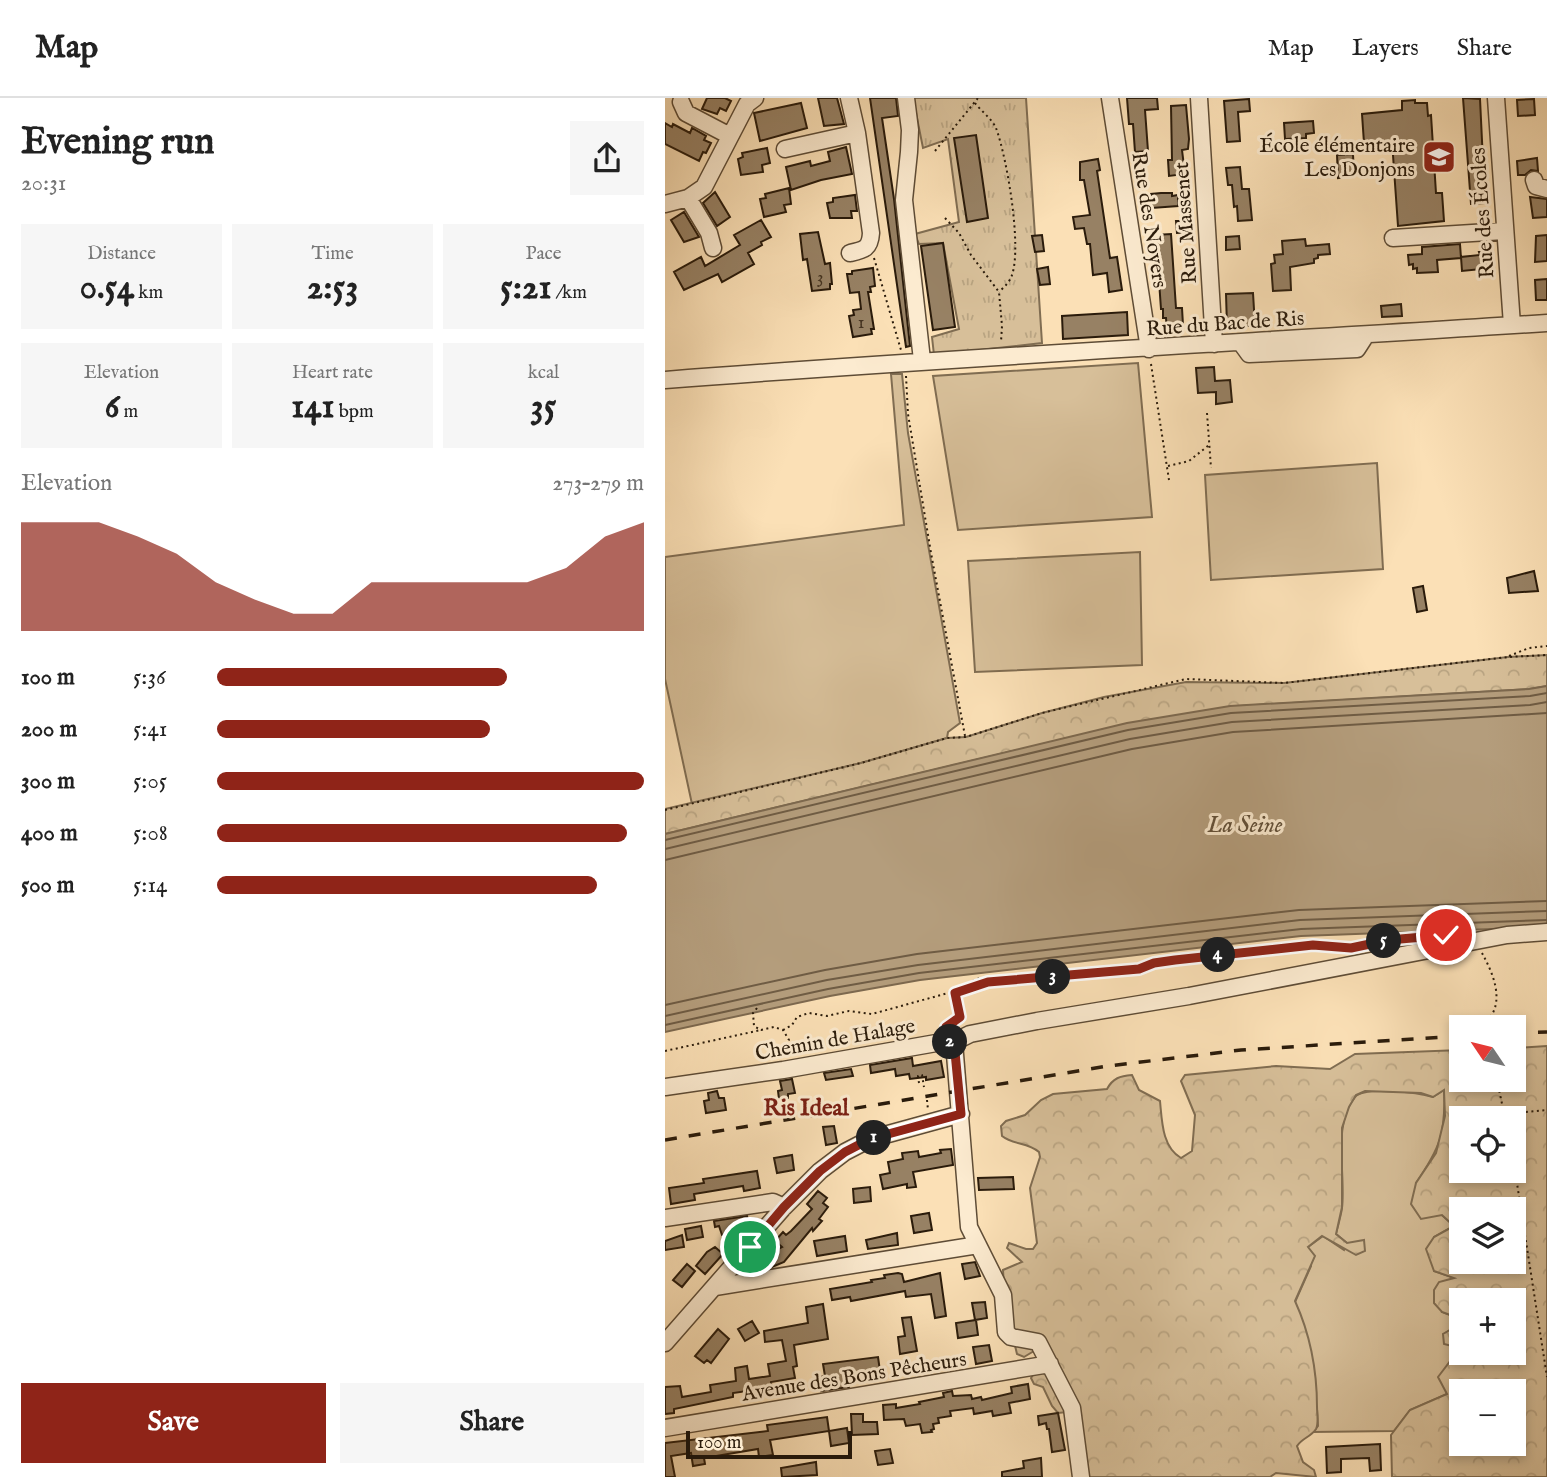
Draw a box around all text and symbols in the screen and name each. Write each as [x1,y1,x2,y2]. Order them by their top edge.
text: Map [35,27,98,69]
text: Map [1268,33,1314,64]
text: Layers [1352,33,1419,64]
text: Share [1457,33,1512,64]
text: Evening run [21,119,215,167]
button: share [570,121,644,195]
place label: École élémentaire Les Donjons [1259,132,1415,184]
school or university icon: École élémentaire Les Donjons [1420,138,1458,176]
street label: Rue des Écoles [1464,146,1502,279]
street label: Rue des Noyers [1124,150,1173,290]
street label: Rue Massenet [1169,161,1204,285]
text: 20:31 [21,169,66,198]
text: Distance [87,242,156,266]
text: Time [311,242,354,266]
text: Pace [526,242,561,266]
text: 0.54 [80,266,134,311]
text: 2:53 [307,266,358,311]
text: 5:21 [500,266,551,311]
house number: 3 [817,267,823,290]
text: km [134,281,163,305]
text: /km [551,281,587,305]
street label: Rue du Bac de Ris [1145,306,1305,343]
house number: 1 [858,312,864,335]
text: Elevation [84,361,159,385]
text: Heart rate [292,361,373,385]
text: kcal [528,361,559,385]
text: 6 [105,385,119,430]
text: 141 [291,385,335,430]
text: 35 [531,385,556,430]
text: m [119,400,138,424]
text: bpm [335,400,374,424]
text: Elevation [21,469,112,498]
text: 273–279 m [552,469,644,498]
text: 100 m [21,663,75,692]
text: 5:36 [133,663,166,692]
text: 200 m [21,715,77,744]
text: 5:41 [133,715,167,744]
text: 300 m [21,767,75,796]
text: 5:05 [133,767,167,796]
water label: La Seine [1207,811,1283,840]
text: 400 m [21,819,78,848]
text: 5:08 [133,819,168,848]
text: 500 m [21,871,75,900]
text: 5:14 [133,871,167,900]
pin [1416,905,1476,965]
icon: check [1427,916,1465,954]
pin: 5 [1367,924,1401,958]
text: 5 [1380,928,1387,952]
pin: 4 [1201,938,1235,972]
text: 4 [1213,942,1222,966]
pin: 3 [1035,960,1071,994]
text: 3 [1049,964,1056,988]
street label: Chemin de Halage [753,1013,918,1068]
north arrow [1449,1015,1526,1092]
map controls [1449,1015,1526,1456]
pin: 2 [933,1024,967,1060]
text: 2 [945,1029,954,1053]
district label: Ris Ideal [763,1094,849,1123]
button: locate [1449,1106,1526,1183]
pin: 1 [857,1121,892,1156]
text: 1 [870,1125,877,1149]
button: layers [1449,1197,1526,1274]
pin [720,1217,780,1277]
icon: arrive [731,1228,769,1266]
button: + [1449,1288,1526,1365]
street label: Avenue des Bons Pêcheurs [739,1346,969,1409]
button: − [1449,1379,1526,1456]
button: Save [21,1383,326,1463]
button: Share [340,1383,644,1463]
scale bar [686,1428,852,1460]
text: 100 m [697,1431,741,1455]

